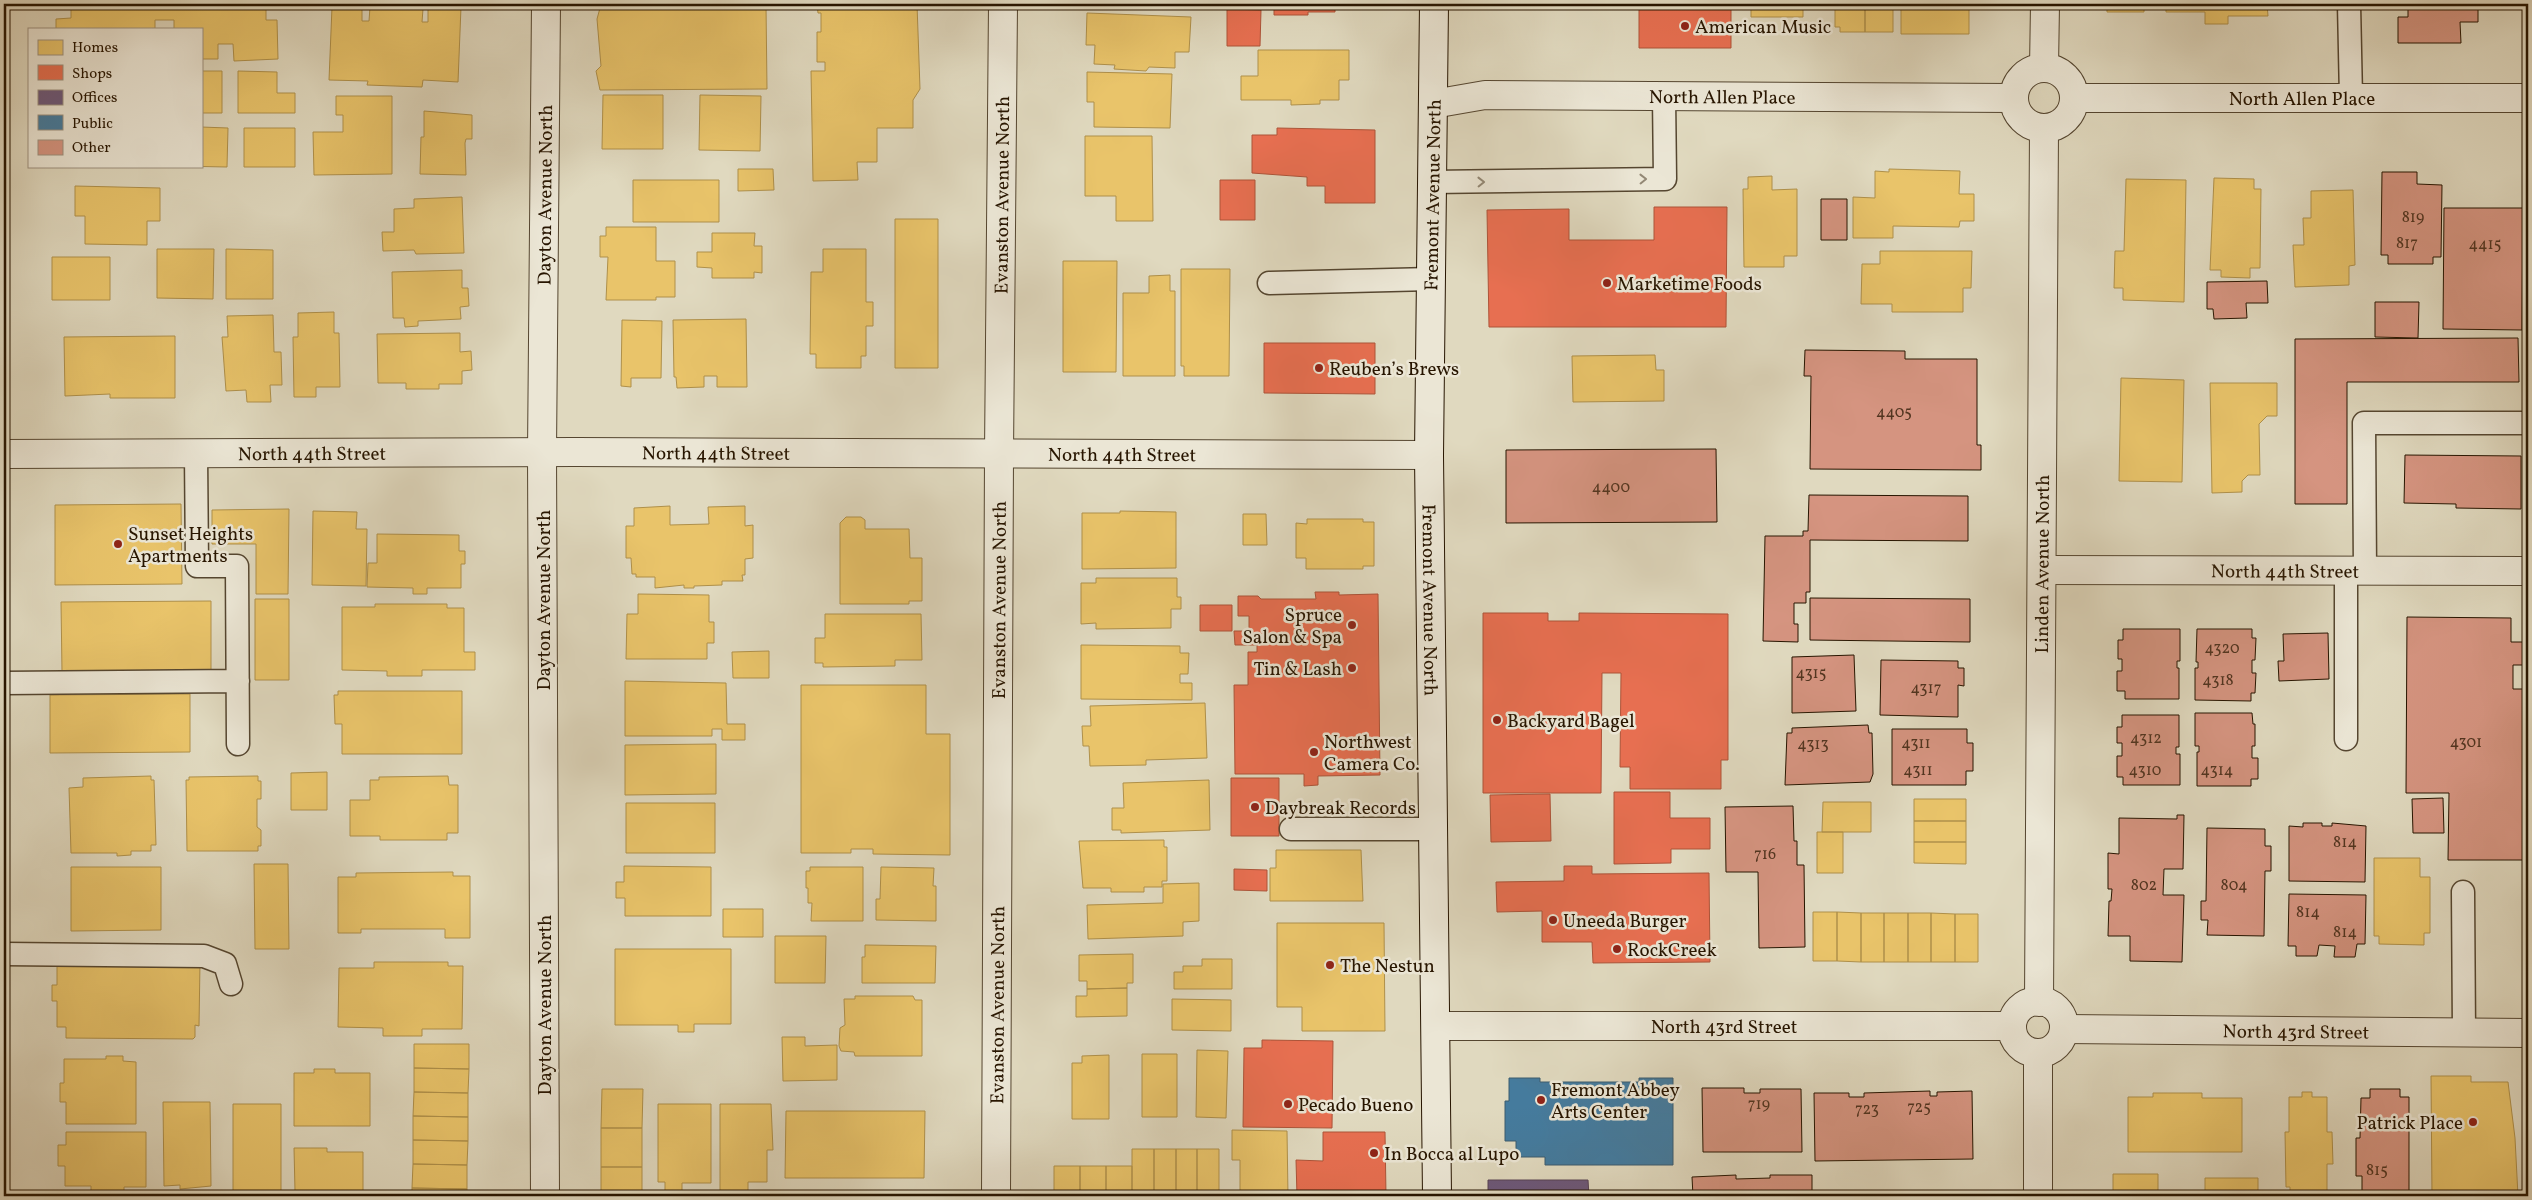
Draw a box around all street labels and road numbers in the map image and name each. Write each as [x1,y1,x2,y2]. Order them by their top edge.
street label: North Allen Place [1649,85,1796,112]
street label: North Allen Place [2229,87,2375,113]
street label: Evanston Avenue North [989,96,1017,294]
street label: Fremont Avenue North [1419,99,1449,291]
street label: Dayton Avenue North [532,104,560,286]
street label: North 44th Street [642,441,791,468]
street label: North 44th Street [238,442,387,468]
street label: North 44th Street [1048,443,1197,469]
street label: Linden Avenue North [2030,475,2057,653]
street label: Evanston Avenue North [987,501,1014,699]
street label: Fremont Avenue North [1415,504,1443,696]
street label: Dayton Avenue North [532,510,558,690]
street label: North 44th Street [2211,559,2360,586]
street label: Evanston Avenue North [985,906,1012,1104]
street label: Dayton Avenue North [533,915,559,1095]
street label: North 43rd Street [1651,1015,1798,1041]
street label: North 43rd Street [2223,1019,2370,1047]

